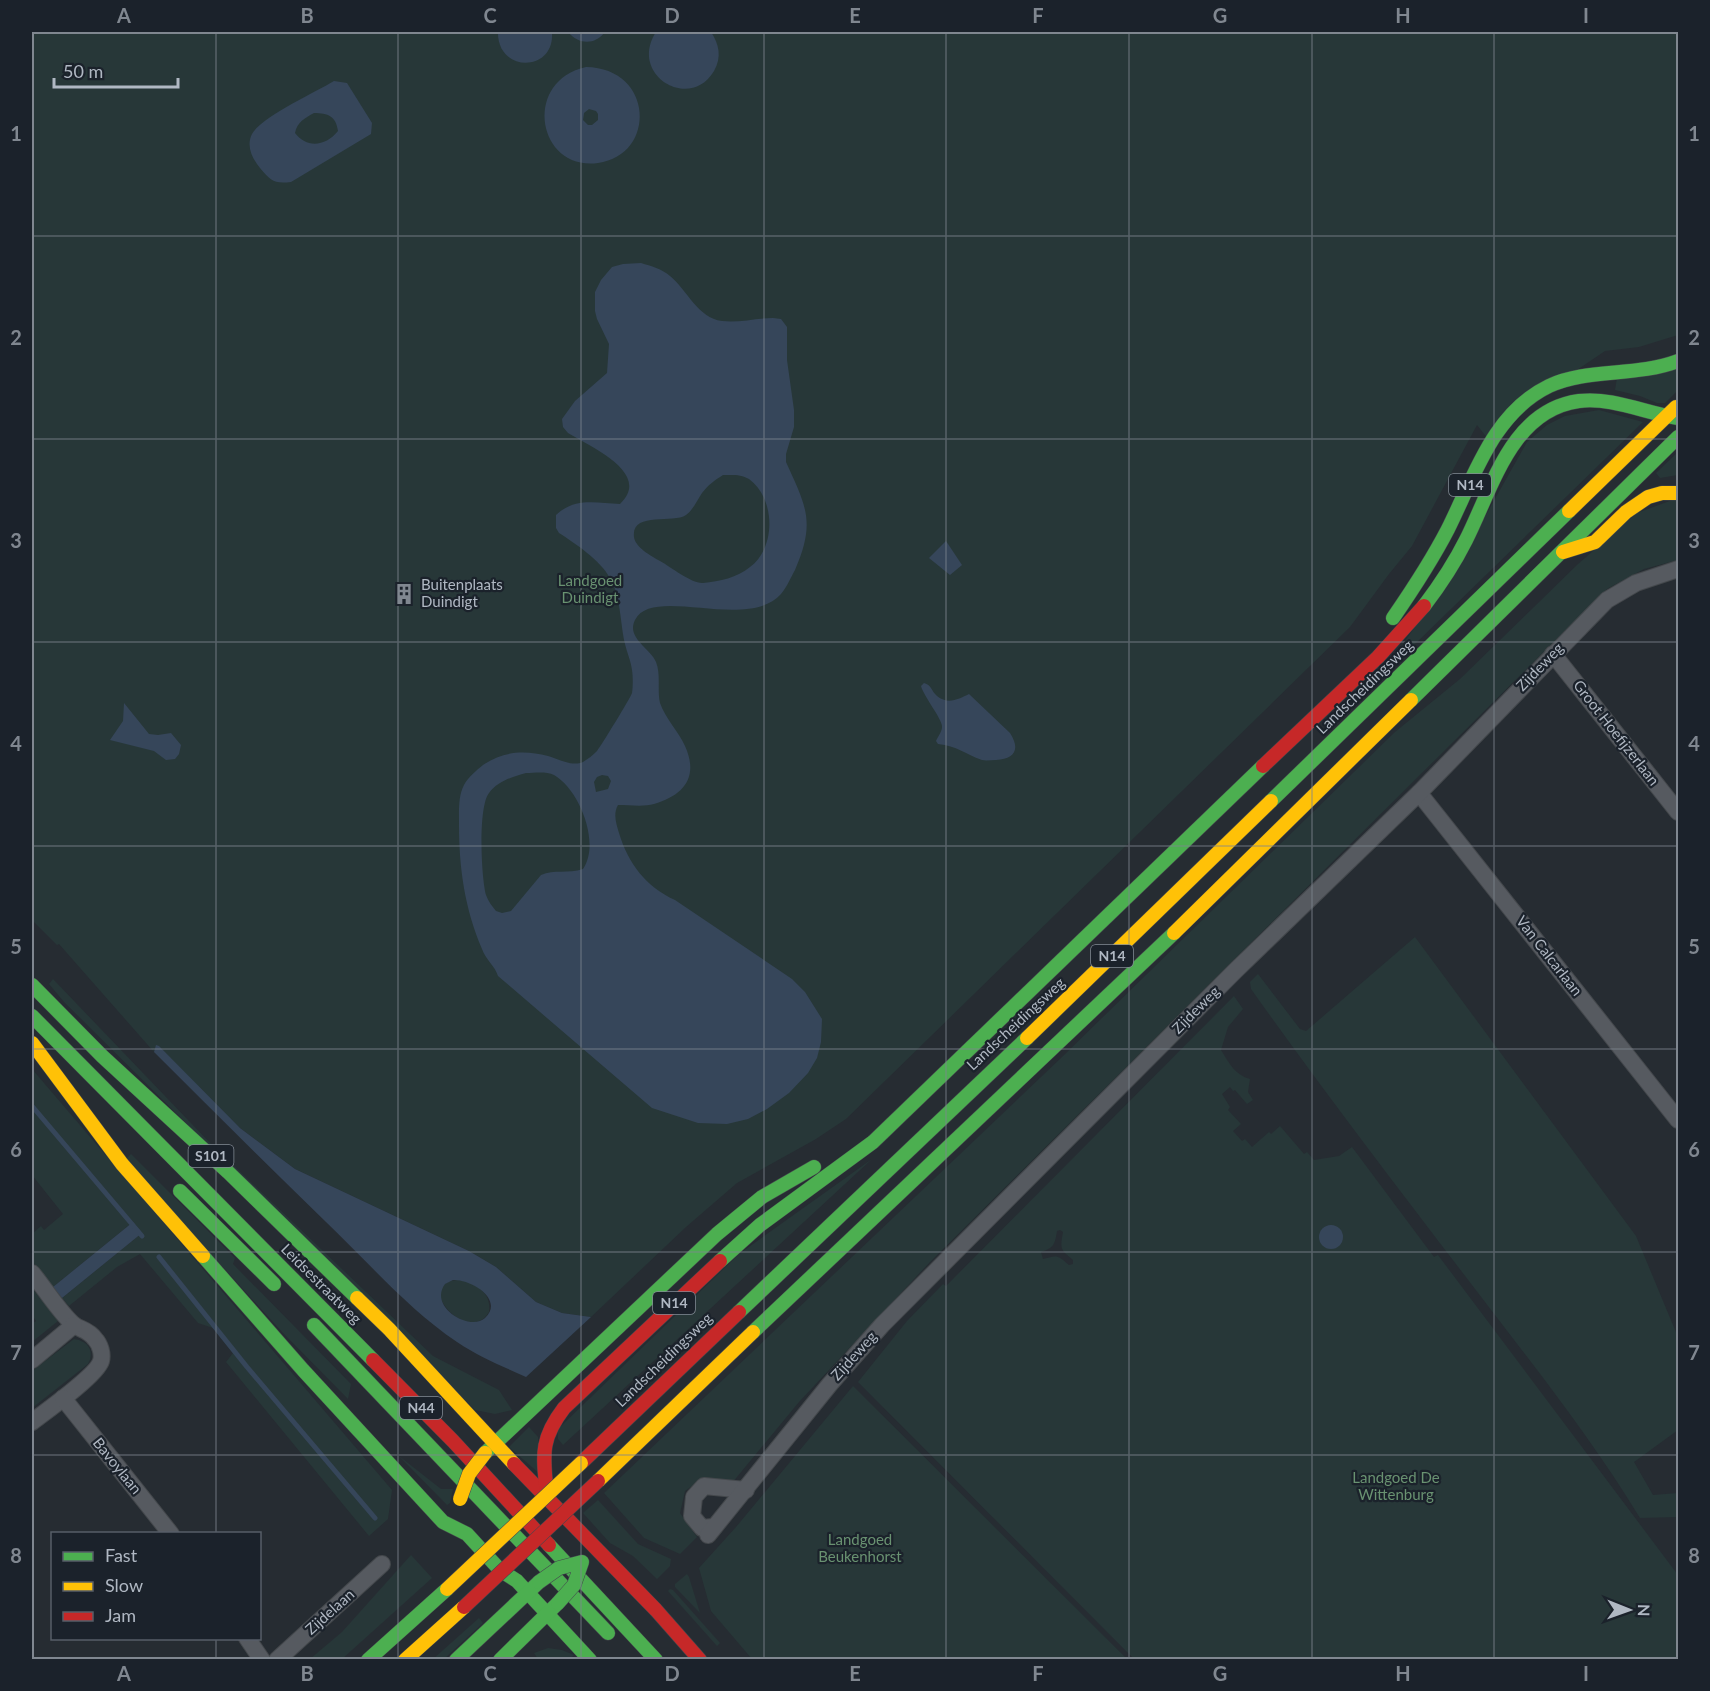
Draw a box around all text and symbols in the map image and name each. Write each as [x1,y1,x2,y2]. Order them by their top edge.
text: A [116,3,131,27]
text: B [300,3,314,27]
text: C [483,3,497,27]
text: D [664,3,680,27]
text: E [849,3,861,27]
text: F [1032,3,1044,27]
text: G [1213,3,1227,27]
text: H [1395,3,1411,27]
text: I [1583,3,1589,27]
scale bar [54,51,178,89]
text: 50 m [63,60,103,82]
text: 1 [10,121,22,145]
text: 1 [1688,121,1700,145]
text: 2 [10,325,22,349]
text: 2 [1688,325,1700,349]
road number: N14 [1449,474,1491,496]
text: 3 [10,528,22,552]
text: 3 [1688,528,1700,552]
park label: Landgoed Duindigt [558,571,622,606]
place label: Buitenplaats Duindigt [421,575,503,610]
building icon: Buitenplaats Duindigt [392,582,416,606]
street label: Landscheidingsweg [1312,635,1417,737]
street label: Zijdeweg [1512,638,1567,694]
street label: Groot Hoefijzerlaan [1570,676,1663,789]
text: 4 [10,731,22,755]
text: 4 [1688,731,1700,755]
street label: Van Calcarlaan [1513,912,1587,999]
text: 5 [10,934,22,958]
text: 5 [1688,934,1700,958]
road number: N14 [1091,945,1133,967]
street label: Landscheidingsweg [963,973,1068,1073]
street label: Zijdeweg [1168,982,1223,1037]
text: 6 [10,1137,22,1161]
text: 6 [1688,1137,1700,1161]
road number: S101 [188,1145,234,1167]
street label: Leidsestraatweg [278,1239,366,1327]
road number: N14 [653,1292,695,1314]
street label: Landscheidingsweg [611,1308,716,1410]
street label: Zijdeweg [827,1327,880,1384]
text: 7 [10,1340,22,1364]
text: 7 [1688,1340,1700,1364]
road number: N44 [400,1397,442,1419]
street label: Bavoylaan [90,1434,146,1497]
park label: Landgoed De Wittenburg [1352,1468,1440,1503]
park label: Landgoed Beukenhorst [818,1530,902,1565]
legend [51,1532,261,1640]
text: 8 [10,1543,22,1567]
text: 8 [1688,1543,1700,1567]
text: Fast [105,1544,138,1566]
text: Slow [105,1574,143,1596]
north arrow [1599,1580,1659,1640]
street label: Zijdelaan [301,1585,357,1638]
text: Jam [105,1604,136,1626]
text: N [1635,1604,1654,1617]
text: A [116,1661,131,1685]
text: B [300,1661,314,1685]
text: C [483,1661,497,1685]
text: D [664,1661,680,1685]
text: E [849,1661,861,1685]
text: F [1032,1661,1044,1685]
text: G [1213,1661,1227,1685]
text: H [1395,1661,1411,1685]
text: I [1583,1661,1589,1685]

